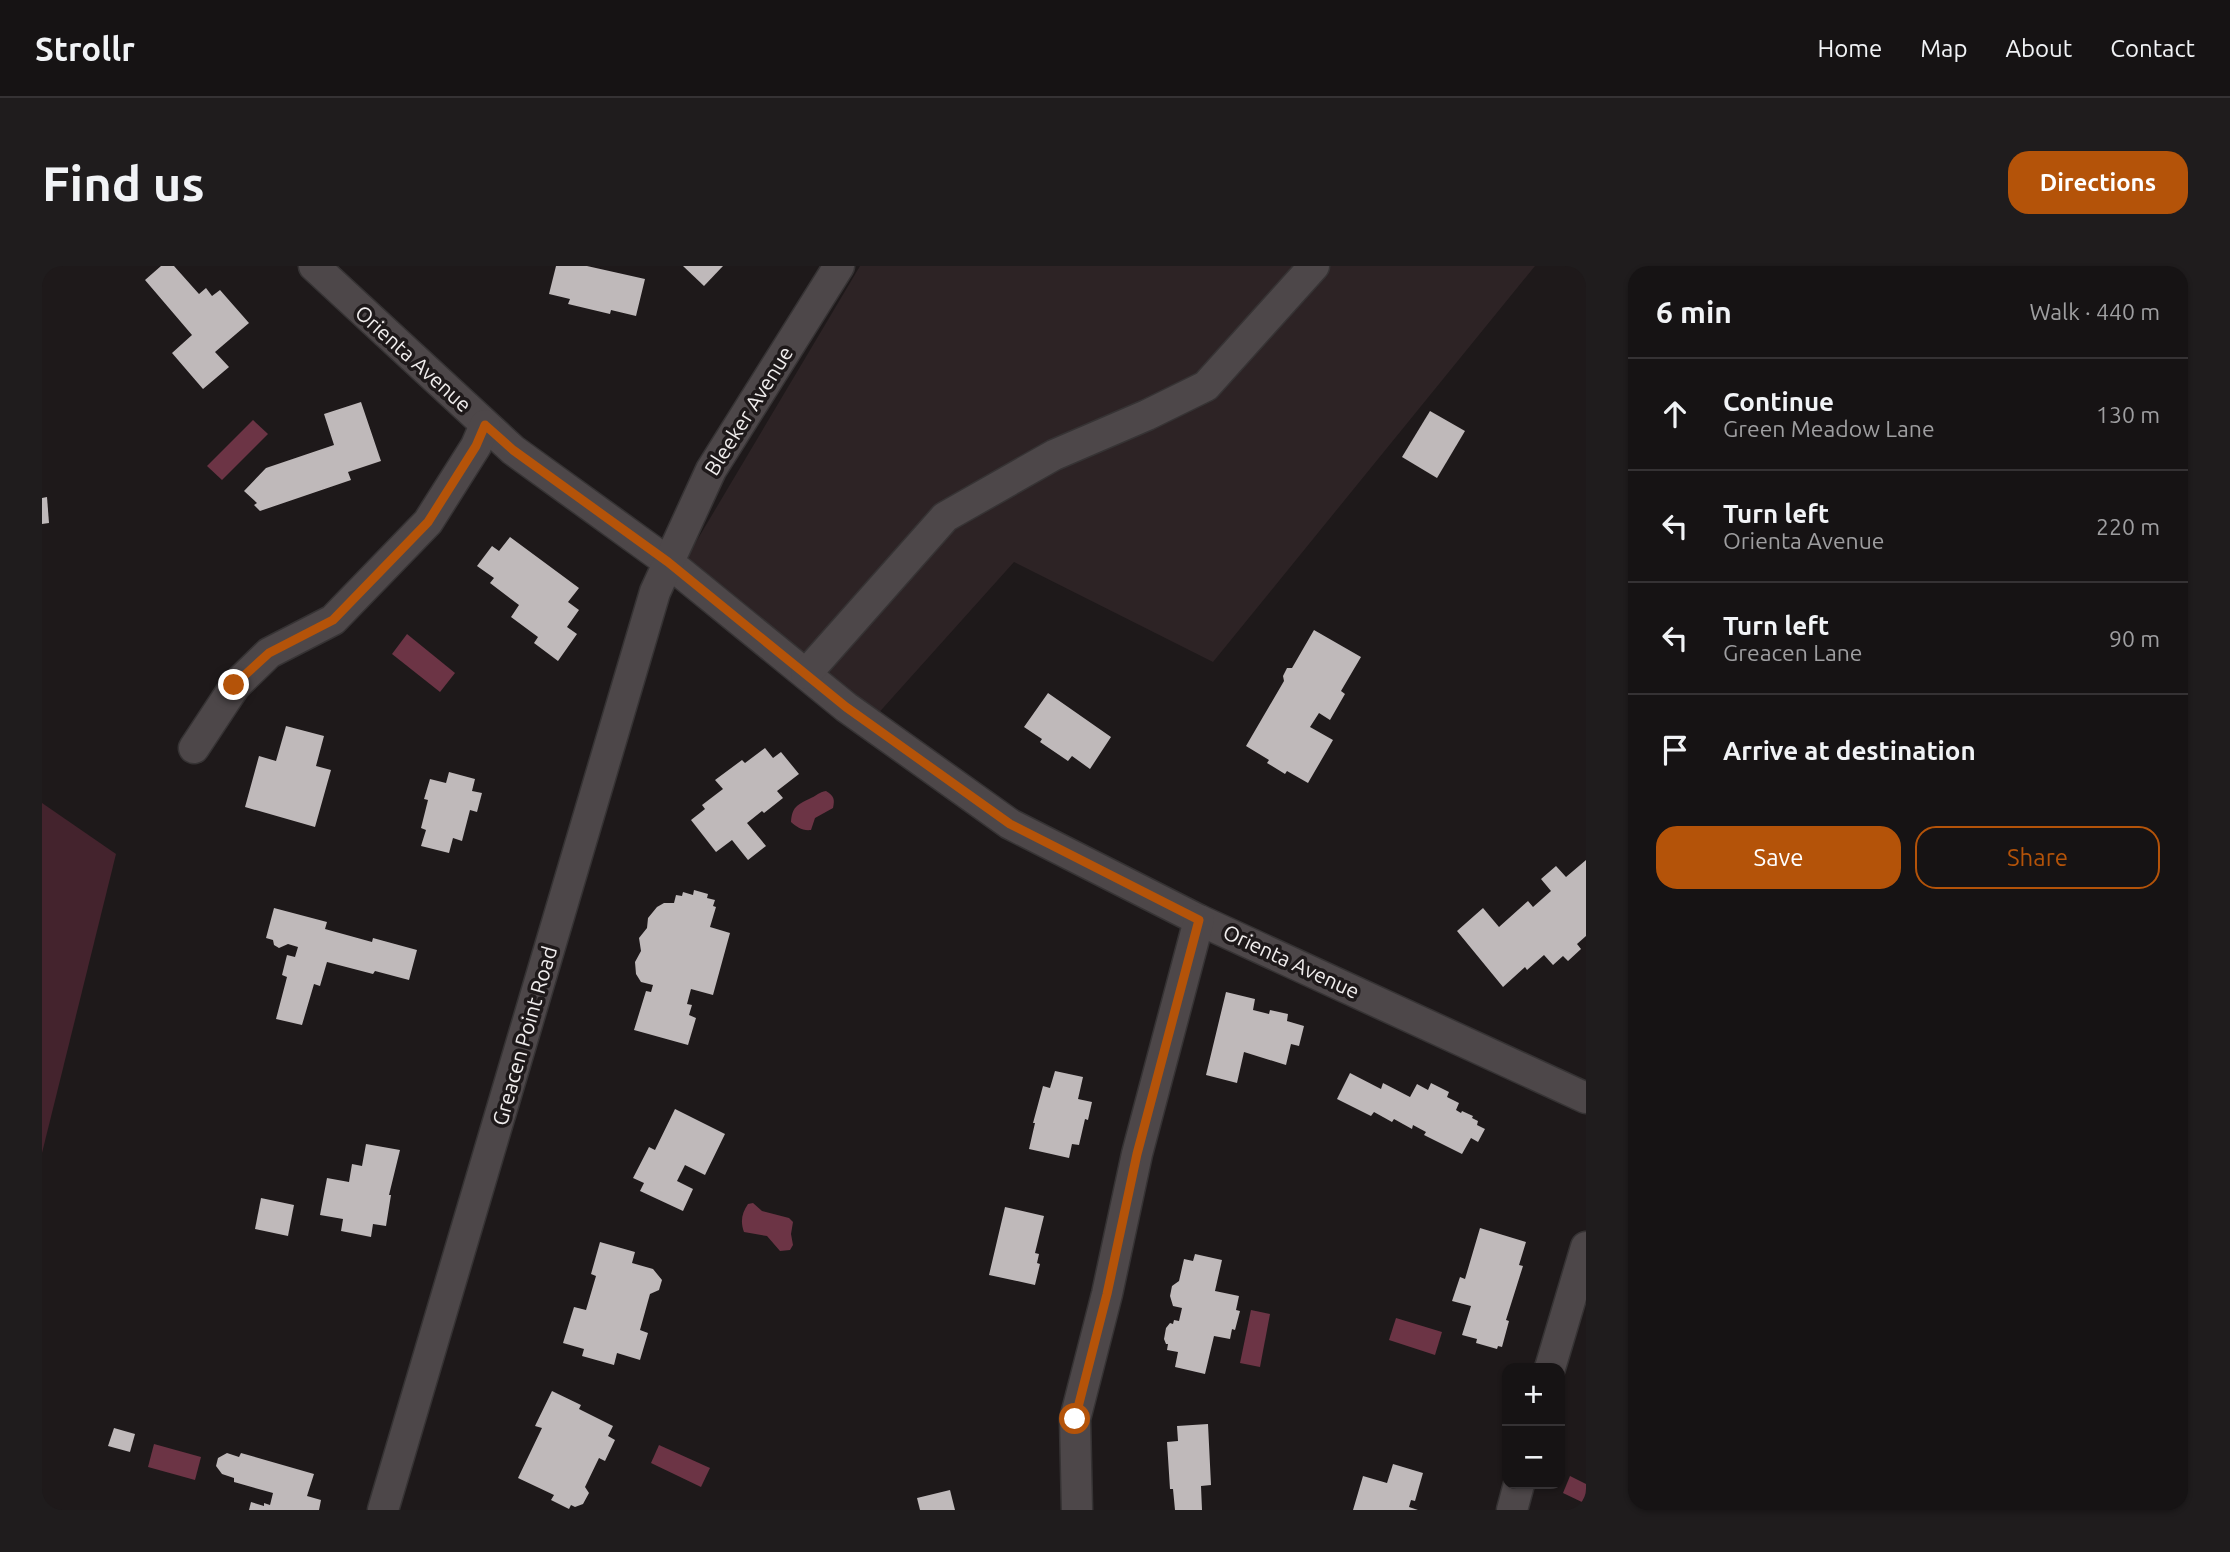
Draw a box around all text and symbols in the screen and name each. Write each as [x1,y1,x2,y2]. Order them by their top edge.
text: Strollr [35,30,135,67]
text: Home [1817,35,1882,62]
text: Map [1920,35,1967,62]
text: About [2005,35,2072,62]
text: Contact [2110,35,2195,62]
button: Directions [2008,151,2188,214]
text: Find us [42,155,205,210]
text: 6 min [1656,295,1732,329]
text: Walk · 440 m [2029,299,2160,324]
street label: Orienta Avenue [351,300,477,417]
street label: Bleeker Avenue [699,342,797,479]
text: Continue [1723,387,1834,416]
icon: ahead [1656,395,1694,433]
text: 130 m [2096,402,2160,427]
text: Green Meadow Lane [1723,416,1935,441]
text: Turn left [1723,499,1829,528]
icon: left [1656,507,1694,545]
text: 220 m [2096,514,2160,539]
text: Orienta Avenue [1723,528,1885,553]
text: Turn left [1723,611,1829,640]
icon: left [1656,619,1694,657]
text: 90 m [2109,626,2160,651]
text: Greacen Lane [1723,640,1863,665]
route end [218,669,249,700]
icon: arrive [1656,731,1694,769]
text: Arrive at destination [1723,736,1976,765]
button: Save [1656,826,1901,889]
button: Share [1915,826,2160,889]
street label: Orienta Avenue [1220,919,1363,1003]
street label: Greacen Point Road [487,943,561,1128]
map controls [1502,1363,1565,1489]
button: + [1502,1363,1565,1426]
route start [1059,1403,1090,1434]
button: − [1502,1426,1565,1489]

